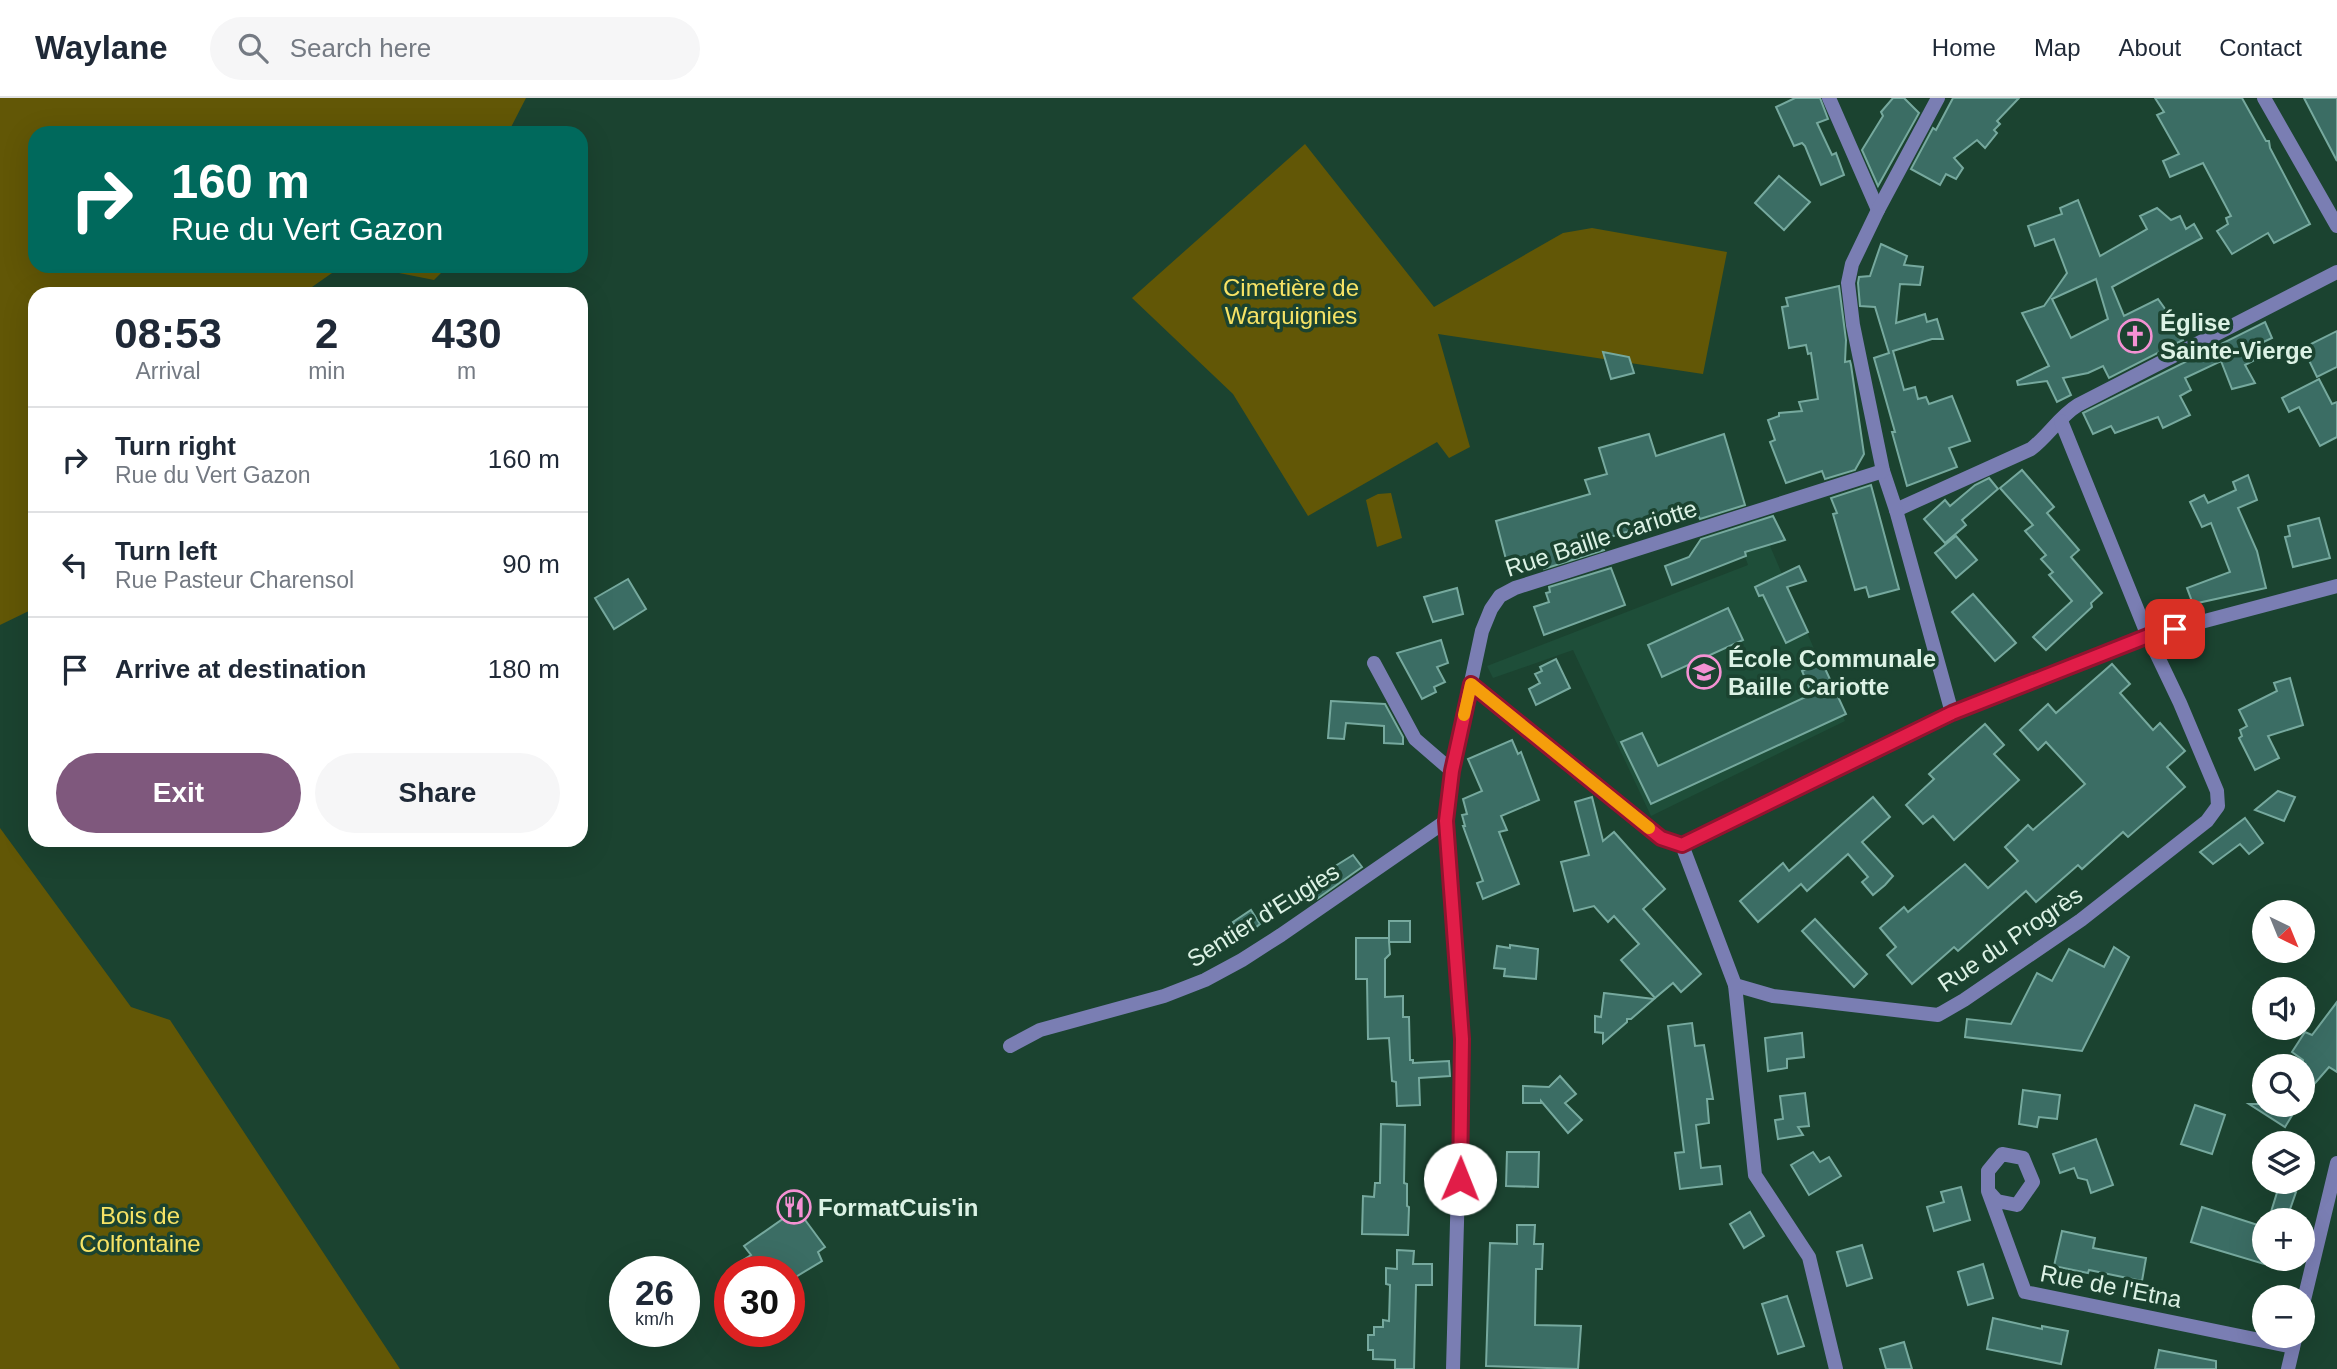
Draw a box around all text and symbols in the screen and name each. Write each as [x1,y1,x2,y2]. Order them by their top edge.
search box [210,17,700,80]
text: Waylane [35,29,168,66]
icon: search [234,29,272,67]
text: Search here [290,33,431,63]
text: Home [1932,34,1996,61]
text: Map [2034,34,2081,61]
text: About [2119,34,2181,61]
text: Contact [2219,34,2302,61]
icon: right [56,154,147,245]
text: 160 m [171,154,310,208]
text: Rue du Vert Gazon [171,211,443,247]
park label: Cimetière de Warquignies [1223,274,1359,329]
place label: Église Sainte-Vierge [2160,309,2313,364]
text: 08:53 [114,310,222,357]
text: 2 [315,310,338,357]
text: 430 [432,310,502,357]
church icon: Église Sainte-Vierge [2116,317,2154,355]
text: Arrival [135,358,201,384]
text: min [308,358,345,384]
text: m [457,358,476,384]
text: Turn right [115,431,236,461]
icon: right [56,441,94,479]
text: 160 m [488,444,560,474]
text: Rue du Vert Gazon [115,462,311,488]
street label: Rue Baille Cariotte [1502,494,1700,582]
text: Turn left [115,536,217,566]
icon: left [56,546,94,584]
text: 90 m [502,549,560,579]
text: Rue Pasteur Charensol [115,567,354,593]
pin [2145,599,2205,659]
icon: arrive [2156,610,2194,648]
place label: École Communale Baille Cariotte [1728,645,1936,700]
icon: arrive [56,651,94,689]
school or university icon: École Communale Baille Cariotte [1685,653,1723,691]
text: Arrive at destination [115,654,366,684]
text: 180 m [488,654,560,684]
button: Exit [56,753,301,833]
button: Share [315,753,560,833]
street label: Sentier d'Eugies [1182,857,1344,973]
street label: Rue du Progrès [1933,881,2087,997]
north arrow [2252,900,2315,962]
map controls [2252,900,2315,1348]
button: sound [2252,977,2315,1040]
button: search [2252,1054,2315,1117]
button: layers [2252,1131,2315,1194]
position arrow [1423,1142,1497,1216]
restaurant icon: FormatCuis'in [775,1188,813,1226]
place label: FormatCuis'in [818,1194,978,1221]
park label: Bois de Colfontaine [79,1202,201,1257]
button: + [2252,1208,2315,1271]
speed limit sign: 30 [714,1256,805,1347]
street label: Rue de l'Etna [2038,1259,2185,1313]
text: 26 [635,1273,674,1312]
button: − [2252,1285,2315,1348]
text: km/h [635,1309,674,1329]

